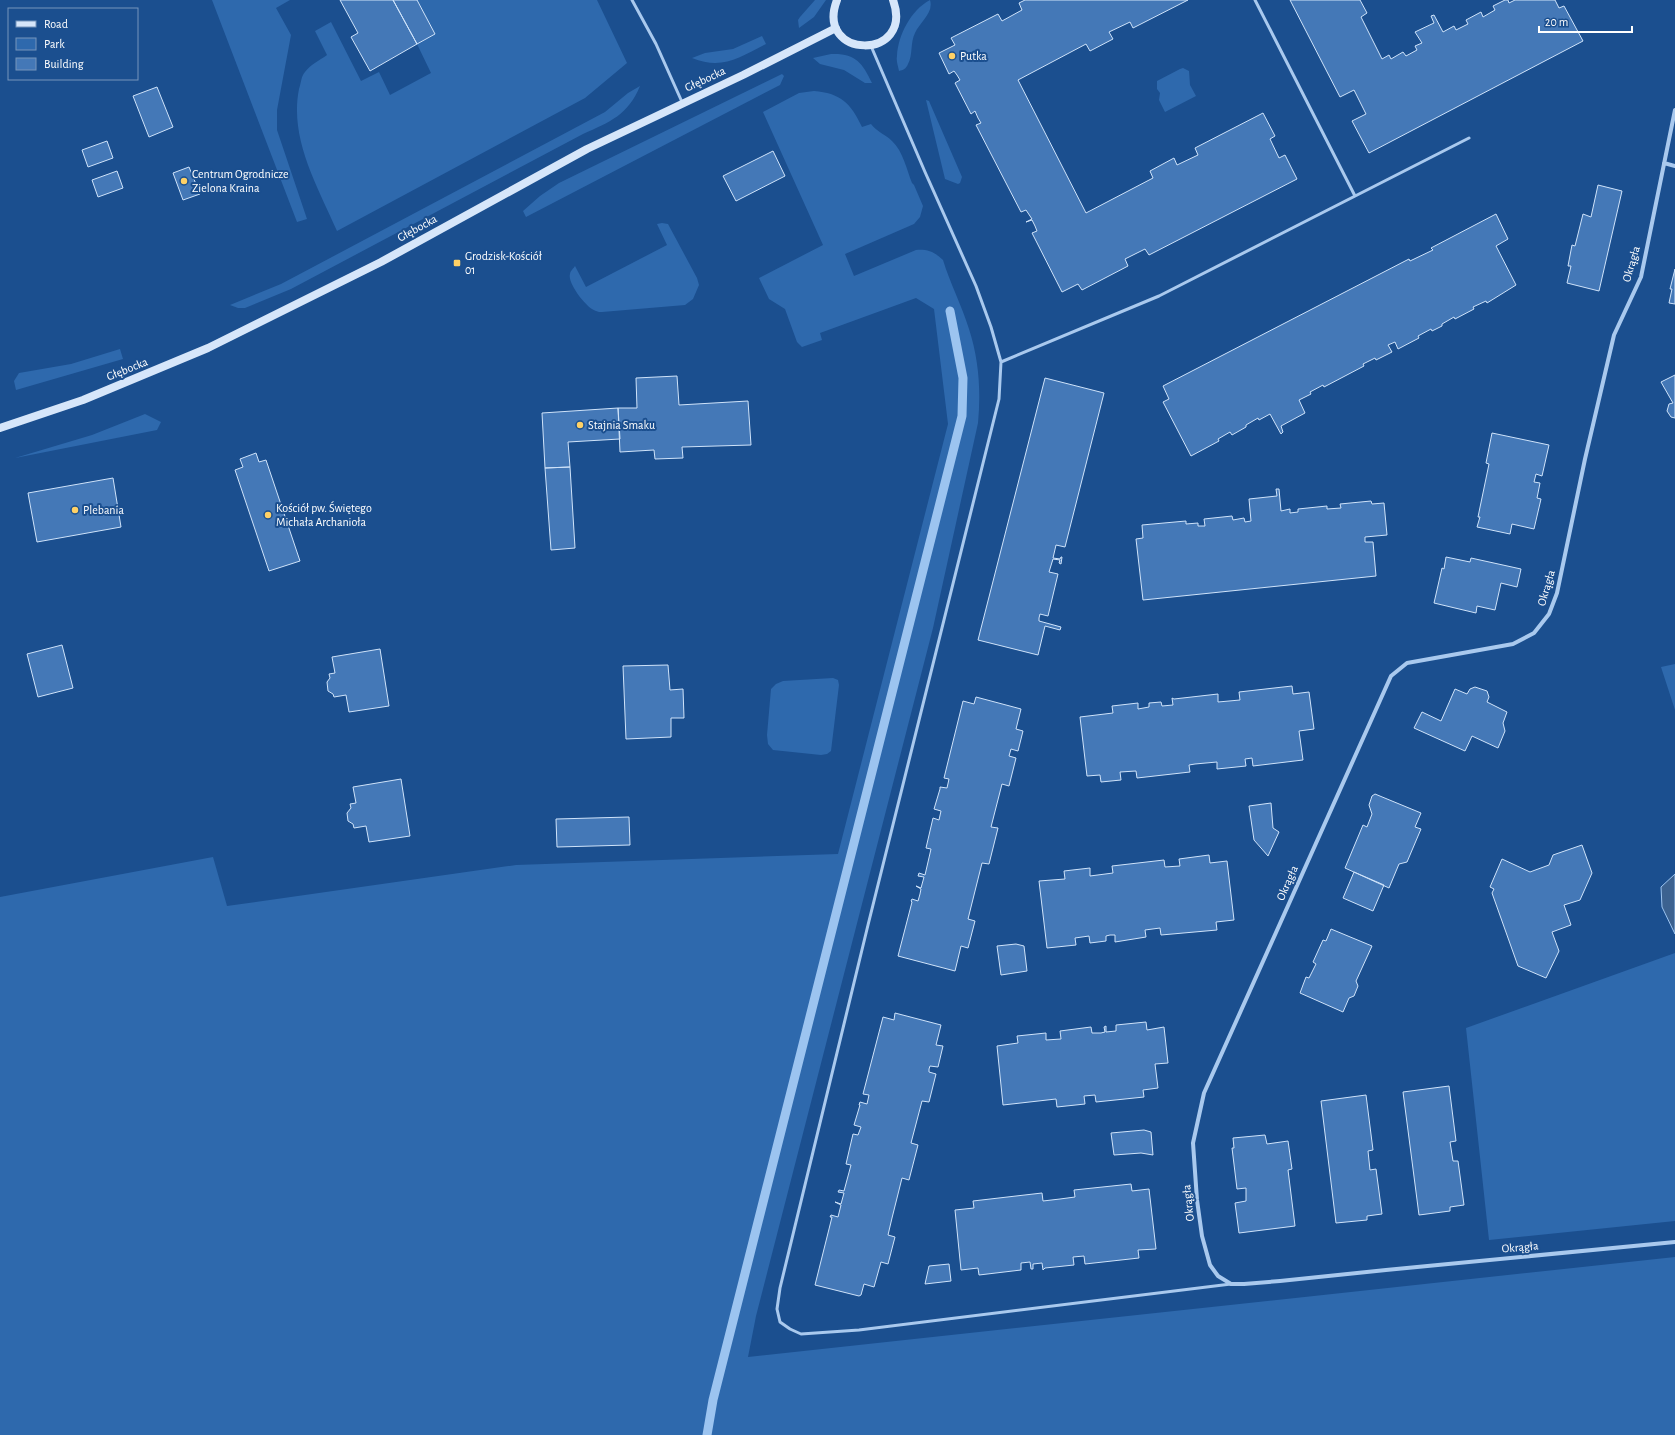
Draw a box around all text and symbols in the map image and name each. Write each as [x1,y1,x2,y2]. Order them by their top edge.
legend [8,8,138,80]
scale bar [1539,8,1632,34]
text: 20 m [1545,16,1568,28]
text: Road [44,18,68,30]
text: Park [44,38,65,50]
place label: Putka [960,50,987,62]
marker: Putka [947,51,957,61]
text: Building [44,58,84,70]
street label: Głębocka [683,64,728,94]
place label: Centrum Ogrodnicze Zielona Kraina [192,168,288,194]
marker: Centrum Ogrodnicze Zielona Kraina [179,176,189,186]
street label: Głębocka [395,212,439,244]
street label: Okrągła [1620,244,1642,283]
place label: Grodzisk-Kościół 01 [465,250,543,276]
marker: Grodzisk-Kościół 01 [452,258,462,268]
street label: Głębocka [105,355,150,383]
place label: Stajnia Smaku [588,419,655,432]
marker: Stajnia Smaku [575,420,585,430]
place label: Kościół pw. Świętego Michała Archanioła [276,500,372,528]
place label: Plebania [83,504,124,516]
marker: Plebania [70,505,80,515]
marker: Kościół pw. Świętego Michała Archanioła [263,510,273,520]
street label: Okrągła [1535,568,1557,607]
street label: Okrągła [1274,863,1300,902]
street label: Okrągła [1180,1184,1196,1222]
street label: Okrągła [1501,1239,1539,1255]

